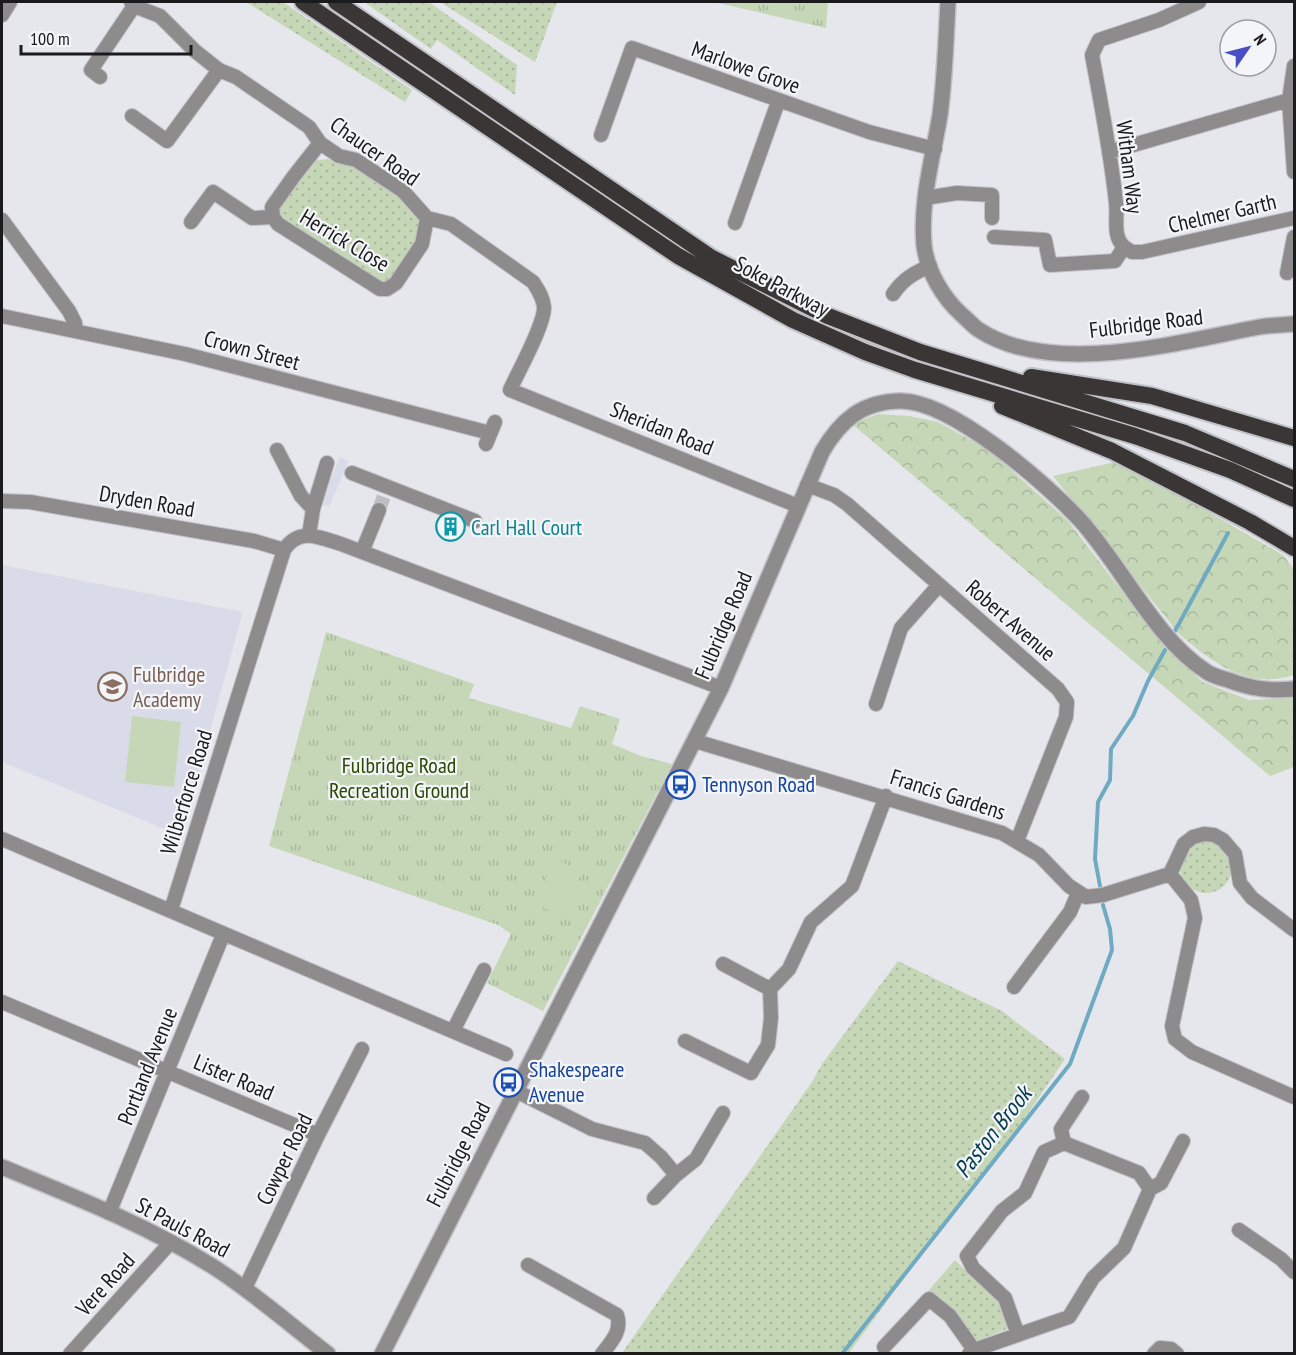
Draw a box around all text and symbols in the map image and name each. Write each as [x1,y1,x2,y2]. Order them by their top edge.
scale bar [21,18,190,56]
north arrow [1218,18,1278,78]
text: 100 m [30,27,70,50]
text: N [1250,30,1271,49]
street label: Marlowe Grove [688,34,804,100]
street label: Chaucer Road [325,110,425,192]
street label: Witham Way [1110,119,1150,216]
street label: Chelmer Garth [1165,187,1279,239]
street label: Herrick Close [295,202,395,278]
street label: Soke Parkway [730,249,835,323]
street label: Fulbridge Road [1088,302,1204,344]
street label: Crown Street [201,324,303,376]
street label: Sheridan Road [606,395,718,461]
street label: Dryden Road [97,479,197,523]
building icon: Carl Hall Court [434,511,466,543]
place label: Carl Hall Court [471,513,582,541]
street label: Fulbridge Road [688,567,758,683]
street label: Robert Avenue [960,573,1062,667]
place label: Fulbridge Academy [133,660,205,713]
school or university icon: Fulbridge Academy [96,671,128,703]
street label: Wilberforce Road [154,726,218,858]
park label: Fulbridge Road Recreation Ground [329,751,469,804]
street label: Francis Gardens [887,762,1009,826]
bus stop icon: Tennyson Road [665,768,697,800]
place label: Tennyson Road [702,770,815,798]
street label: Portland Avenue [111,1003,183,1129]
street label: Lister Road [190,1048,278,1106]
place label: Shakespeare Avenue [529,1055,624,1108]
bus stop icon: Shakespeare Avenue [492,1066,524,1098]
water label: Paston Brook [947,1077,1040,1184]
street label: Fulbridge Road [420,1097,496,1211]
street label: Cowper Road [250,1109,318,1209]
street label: St Pauls Road [131,1191,235,1263]
street label: Vere Road [69,1247,141,1322]

